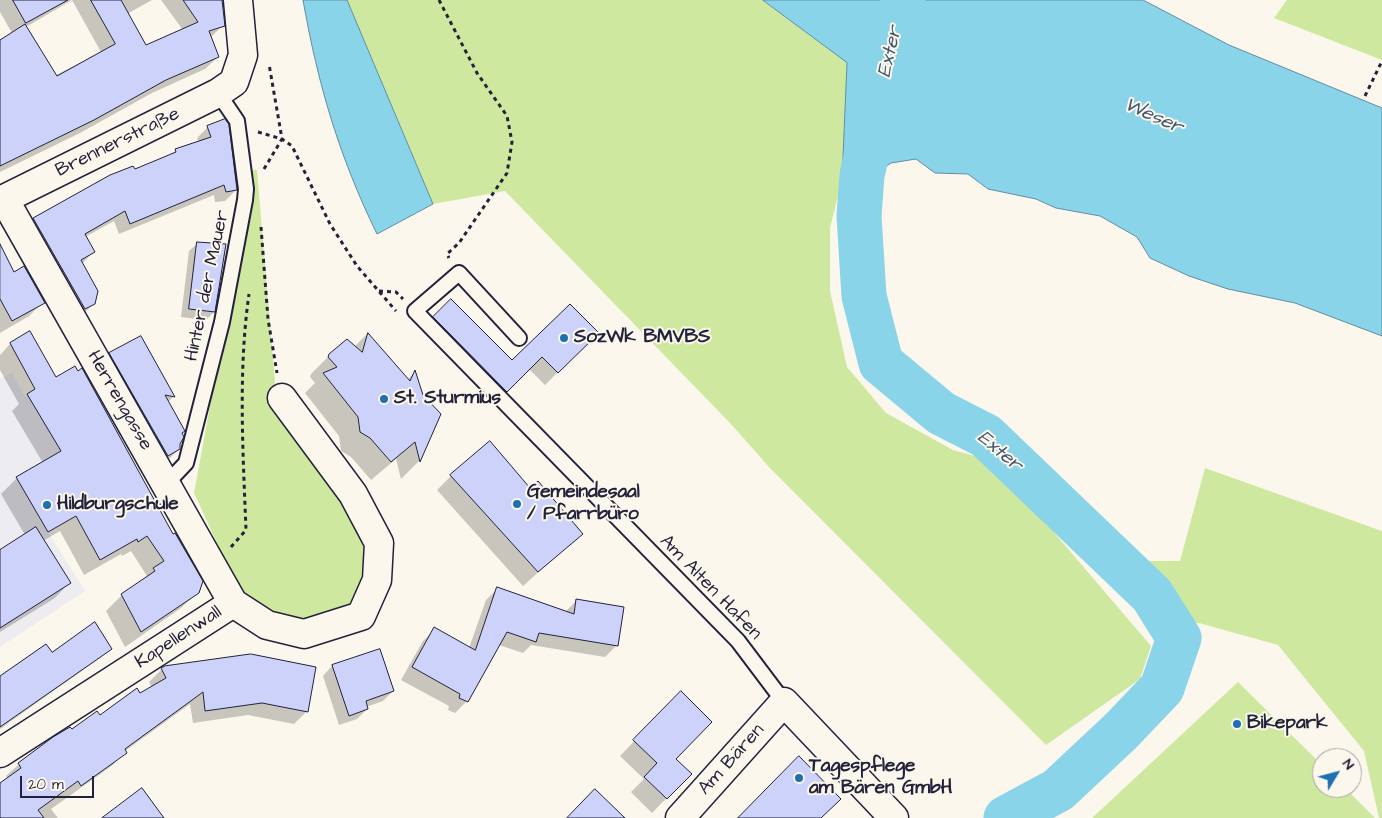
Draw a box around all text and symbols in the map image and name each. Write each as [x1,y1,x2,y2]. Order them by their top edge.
water label: Exter [874,24,908,80]
water label: Weser [1120,94,1186,140]
street label: Brennerstraße [52,103,184,183]
street label: Hinter der Mauer [181,208,235,364]
place label: SozWk BMVBS [574,327,710,349]
marker: SozWk BMVBS [558,332,570,344]
street label: Herrengasse [81,347,157,455]
place label: St. Sturmius [394,388,501,410]
marker: St. Sturmius [378,393,390,405]
water label: Exter [972,426,1026,478]
place label: Gemeindesaal / Pfarrbüro [527,482,640,526]
place label: Hildburgschule [57,494,179,516]
marker: Gemeindesaal / Pfarrbüro [511,498,523,510]
marker: Hildburgschule [41,499,53,511]
street label: Am Alten Hafen [654,531,766,645]
street label: Kapellenwall [131,602,227,674]
place label: Bikepark [1247,713,1328,735]
marker: Bikepark [1231,718,1243,730]
street label: Am Bären [694,720,770,800]
north arrow [1312,748,1362,798]
text: N [1338,755,1359,774]
place label: Tagespflege am Bären GmbH [809,756,952,800]
scale bar [22,766,96,798]
marker: Tagespflege am Bären GmbH [793,772,805,784]
text: 20 m [28,774,64,795]

